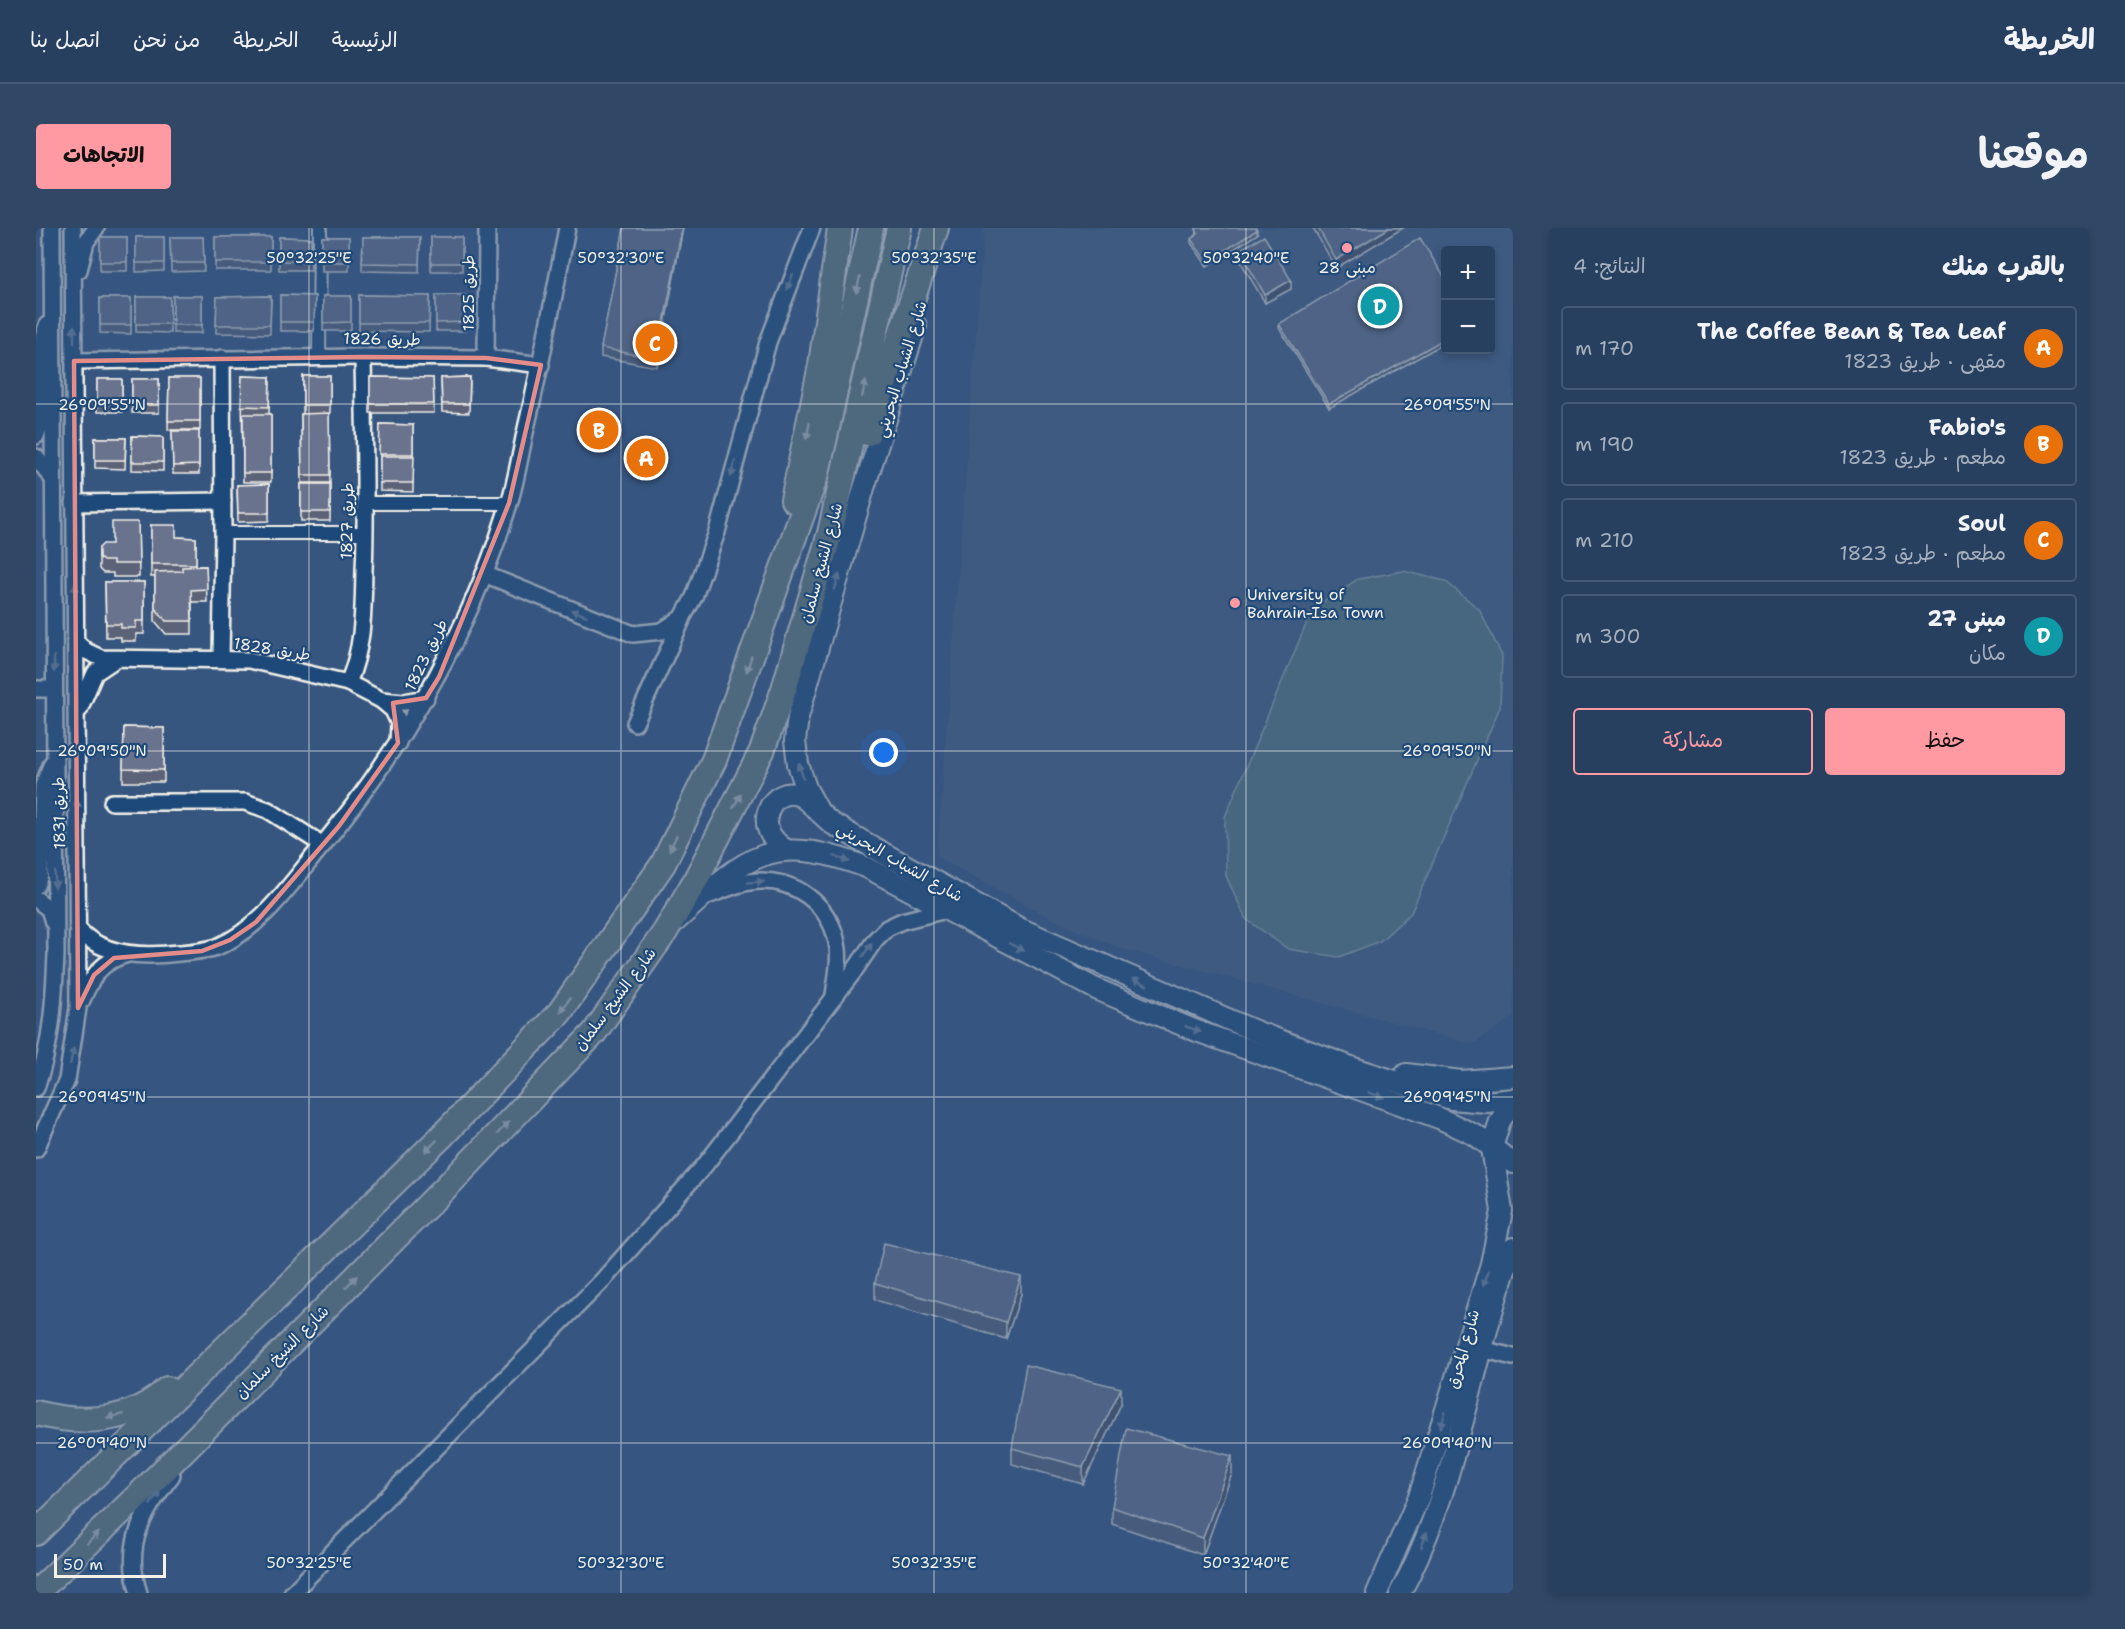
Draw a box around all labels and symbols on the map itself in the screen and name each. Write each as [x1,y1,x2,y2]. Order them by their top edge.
marker: مبنى 28 [1340,241,1354,255]
text: 50°32'25"E [266,248,352,268]
text: 50°32'30"E [578,248,664,268]
text: 50°32'35"E [891,248,977,268]
text: 50°32'40"E [1203,248,1289,268]
street label: طريق 1825 [458,255,479,331]
place label: مبنى 28 [1318,257,1376,278]
one-way arrow [784,273,794,291]
one-way arrow [853,276,862,295]
pin: D [1360,284,1400,328]
street label: شارع الشباب البحريني [870,298,936,441]
pin: C [636,320,674,366]
one-way arrow [69,325,79,344]
street label: طريق 1826 [343,328,421,350]
one-way arrow [860,380,870,398]
text: 26°09'55"N [58,395,146,415]
text: 26°09'55"N [1403,395,1491,415]
pin: B [580,408,618,452]
one-way arrow [803,422,812,441]
pin: A [626,436,666,480]
one-way arrow [728,460,738,478]
street label: طريق 1827 [336,482,358,560]
street label: شارع الشيخ سلمان [795,500,848,626]
one-way arrow [833,573,843,592]
one-way arrow [70,583,80,602]
place label: University of Bahrain-Isa Town [1247,584,1384,623]
marker: University of Bahrain-Isa Town [1228,596,1242,610]
one-way arrow [569,608,587,618]
street label: طريق 1823 [400,616,452,694]
street label: طريق 1828 [232,633,312,665]
one-way arrow [49,655,59,674]
one-way arrow [744,655,754,673]
your location [869,738,898,767]
text: 26°09'50"N [57,741,147,761]
text: 26°09'50"N [1402,741,1492,761]
one-way arrow [796,762,805,780]
street label: طريق 1831 [48,776,70,850]
one-way arrow [732,792,741,809]
one-way arrow [73,799,82,818]
street label: شارع الشباب البحريني [831,817,967,910]
one-way arrow [669,834,678,851]
one-way arrow [833,854,851,864]
one-way arrow [50,871,60,890]
one-way arrow [747,878,766,887]
one-way arrow [1007,942,1024,952]
street label: شارع الشيخ سلمان [569,943,662,1055]
one-way arrow [861,943,873,959]
one-way arrow [1132,978,1149,987]
one-way arrow [560,997,572,1012]
one-way arrow [1184,1024,1202,1034]
one-way arrow [68,1046,77,1065]
text: 26°09'45"N [58,1087,146,1107]
text: 26°09'45"N [1403,1087,1491,1107]
one-way arrow [1367,1090,1385,1100]
one-way arrow [495,1122,509,1136]
one-way arrow [425,1139,439,1153]
one-way arrow [1481,1269,1491,1287]
one-way arrow [344,1275,358,1289]
street label: شارع الشيخ سلمان [231,1301,334,1404]
street label: شارع المحرق [1442,1307,1485,1391]
one-way arrow [106,1411,124,1421]
one-way arrow [1438,1411,1447,1429]
text: 26°09'40"N [57,1433,147,1453]
text: 26°09'40"N [1402,1433,1492,1453]
one-way arrow [148,1490,161,1506]
one-way arrow [86,1531,100,1545]
one-way arrow [1420,1531,1430,1549]
scale bar [54,1551,166,1578]
text: 50°32'25"E [266,1553,352,1573]
text: 50°32'30"E [578,1553,664,1573]
text: 50°32'35"E [891,1553,977,1573]
text: 50°32'40"E [1203,1553,1289,1573]

